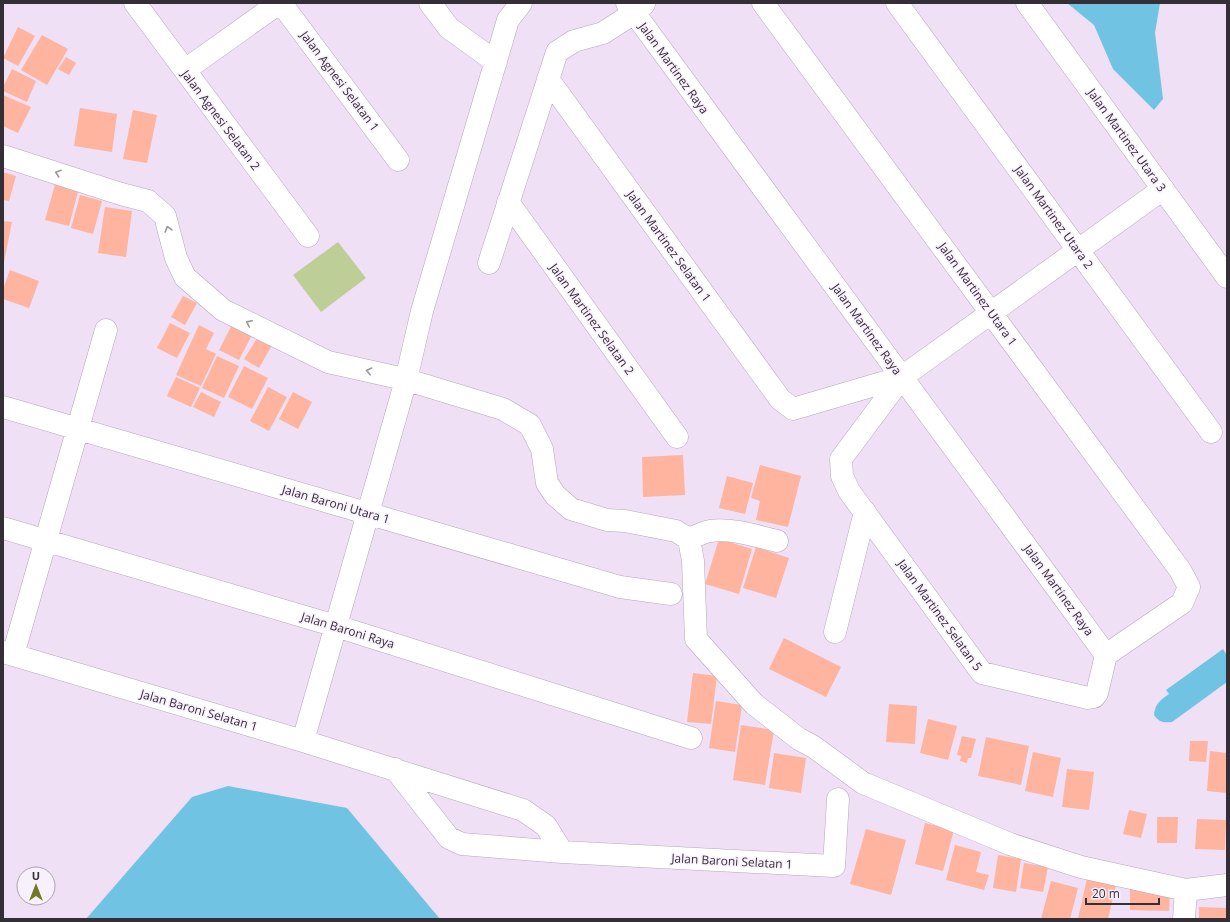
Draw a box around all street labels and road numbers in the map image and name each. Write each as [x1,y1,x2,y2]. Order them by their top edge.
street label: Jalan Martinez Raya [634,18,713,117]
street label: Jalan Agnesi Selatan 1 [296,27,383,135]
street label: Jalan Agnesi Selatan 2 [177,66,264,174]
street label: Jalan Martinez Utara 3 [1083,84,1170,195]
street label: Jalan Martinez Utara 2 [1010,161,1097,272]
street label: Jalan Martinez Selatan 1 [622,186,715,305]
street label: Jalan Martinez Utara 1 [934,238,1021,349]
street label: Jalan Martinez Selatan 2 [545,259,638,378]
street label: Jalan Martinez Raya [827,279,906,378]
street label: Jalan Baroni Utara 1 [279,480,392,528]
street label: Jalan Martinez Raya [1019,540,1098,639]
street label: Jalan Martinez Selatan 5 [893,555,986,674]
street label: Jalan Baroni Raya [298,607,397,652]
street label: Jalan Baroni Selatan 1 [137,685,260,735]
street label: Jalan Baroni Selatan 1 [670,849,793,873]

